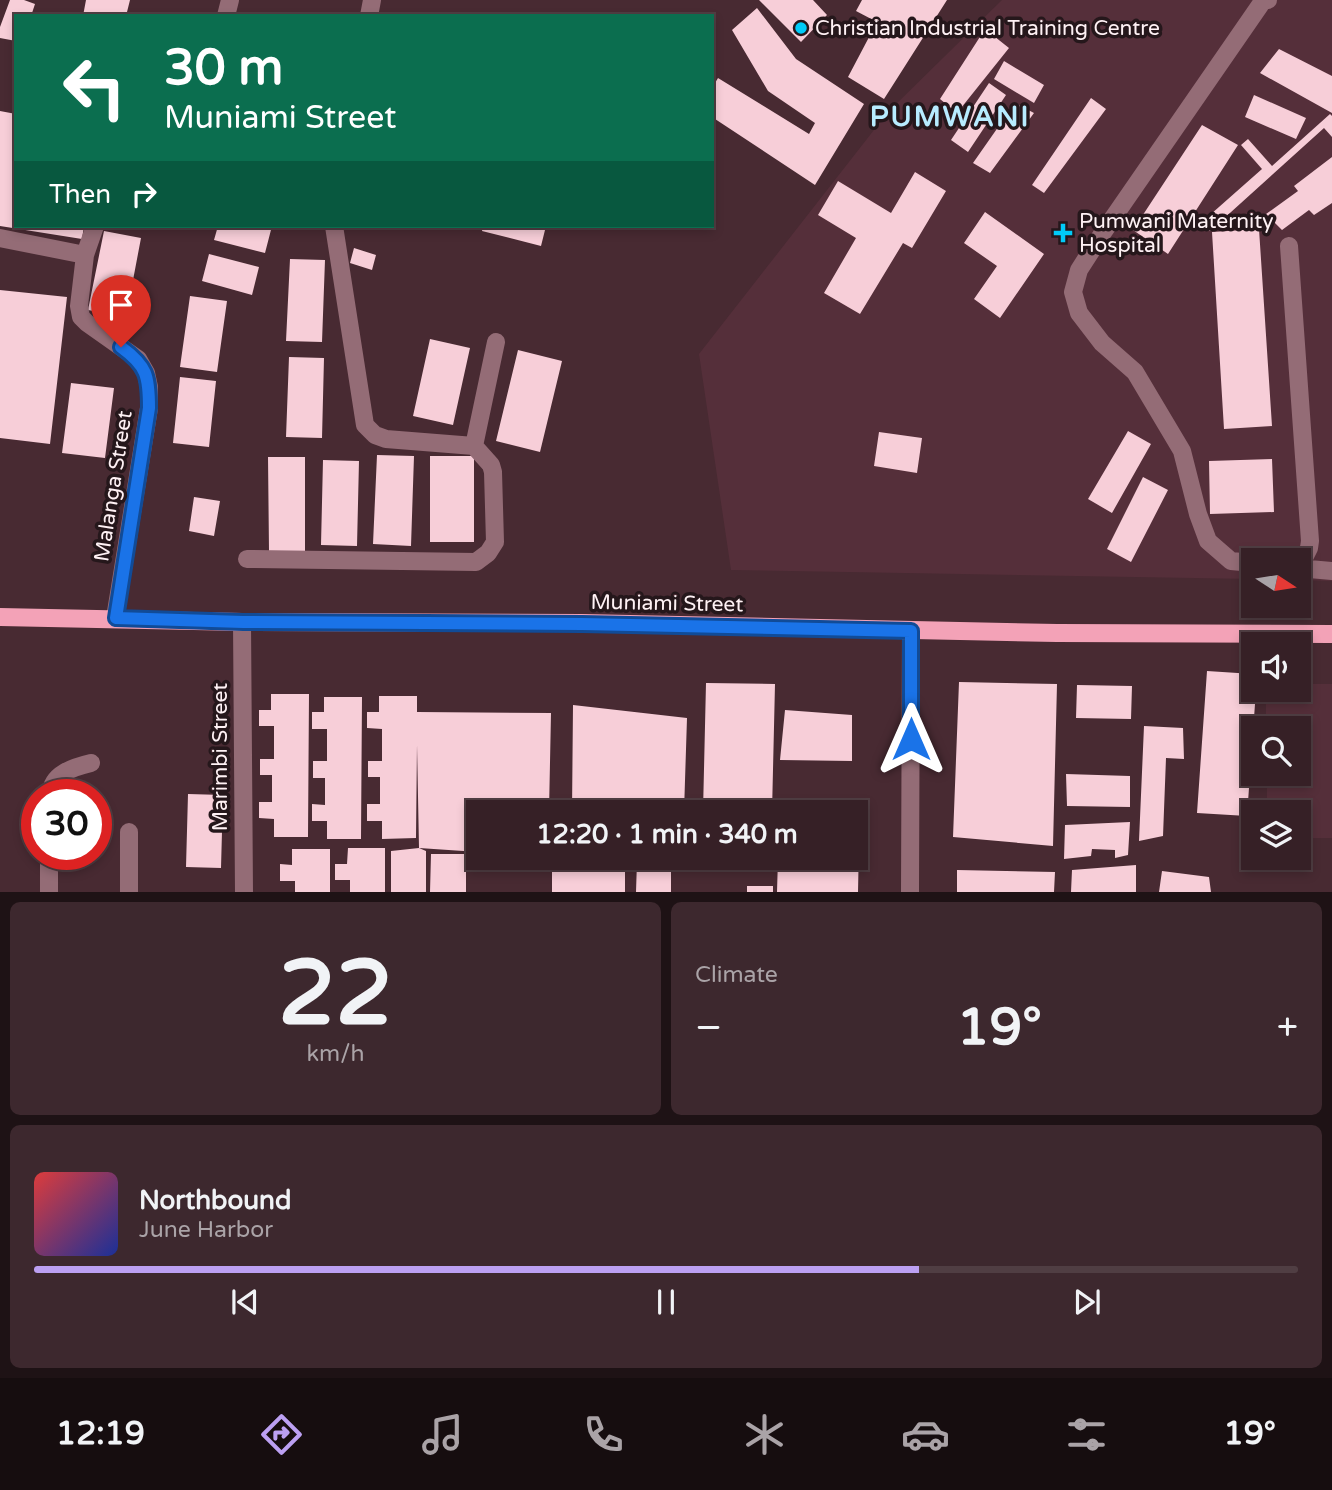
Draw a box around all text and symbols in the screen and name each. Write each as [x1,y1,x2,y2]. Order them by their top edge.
place label: Christian Industrial Training Centre [815,16,1160,41]
marker: Christian Industrial Training Centre [793,20,809,36]
text: 30 m [164,39,283,98]
icon: left [49,42,140,133]
text: Muniami Street [164,99,397,137]
district label: PUMWANI [870,100,1030,134]
icon: right [125,175,163,213]
text: Then [49,179,111,210]
place label: Pumwani Maternity Hospital [1079,209,1273,258]
marker: Pumwani Maternity Hospital [1053,223,1073,243]
pin [91,275,151,347]
icon: arrive [102,286,140,324]
street label: Malanga Street [89,409,138,563]
north arrow [1241,548,1311,618]
map controls [1241,548,1311,870]
street label: Muniami Street [590,590,744,617]
button: sound [1241,632,1311,702]
street label: Marimbi Street [208,683,233,831]
position arrow [874,702,948,776]
button: search [1241,716,1311,786]
speed limit sign: 30 [21,779,112,870]
button: layers [1241,800,1311,870]
text: 12:20 · 1 min · 340 m [536,819,798,850]
text: 22 [278,939,393,1049]
text: Climate [695,961,778,989]
text: 19° [957,996,1042,1059]
text: − [695,1005,722,1051]
text: + [1277,1005,1298,1051]
text: km/h [307,1040,364,1068]
text: Northbound [139,1185,291,1216]
text: June Harbor [139,1216,273,1244]
icon: previous [226,1283,264,1321]
icon: pause [647,1283,685,1321]
icon: next [1068,1283,1106,1321]
icon: directions [257,1410,306,1459]
icon: music [418,1410,467,1459]
icon: phone [579,1410,628,1459]
icon: climate [740,1410,789,1459]
icon: car [901,1410,950,1459]
icon: filters [1062,1410,1111,1459]
text: 12:19 [56,1415,145,1453]
text: 19° [1224,1415,1276,1453]

